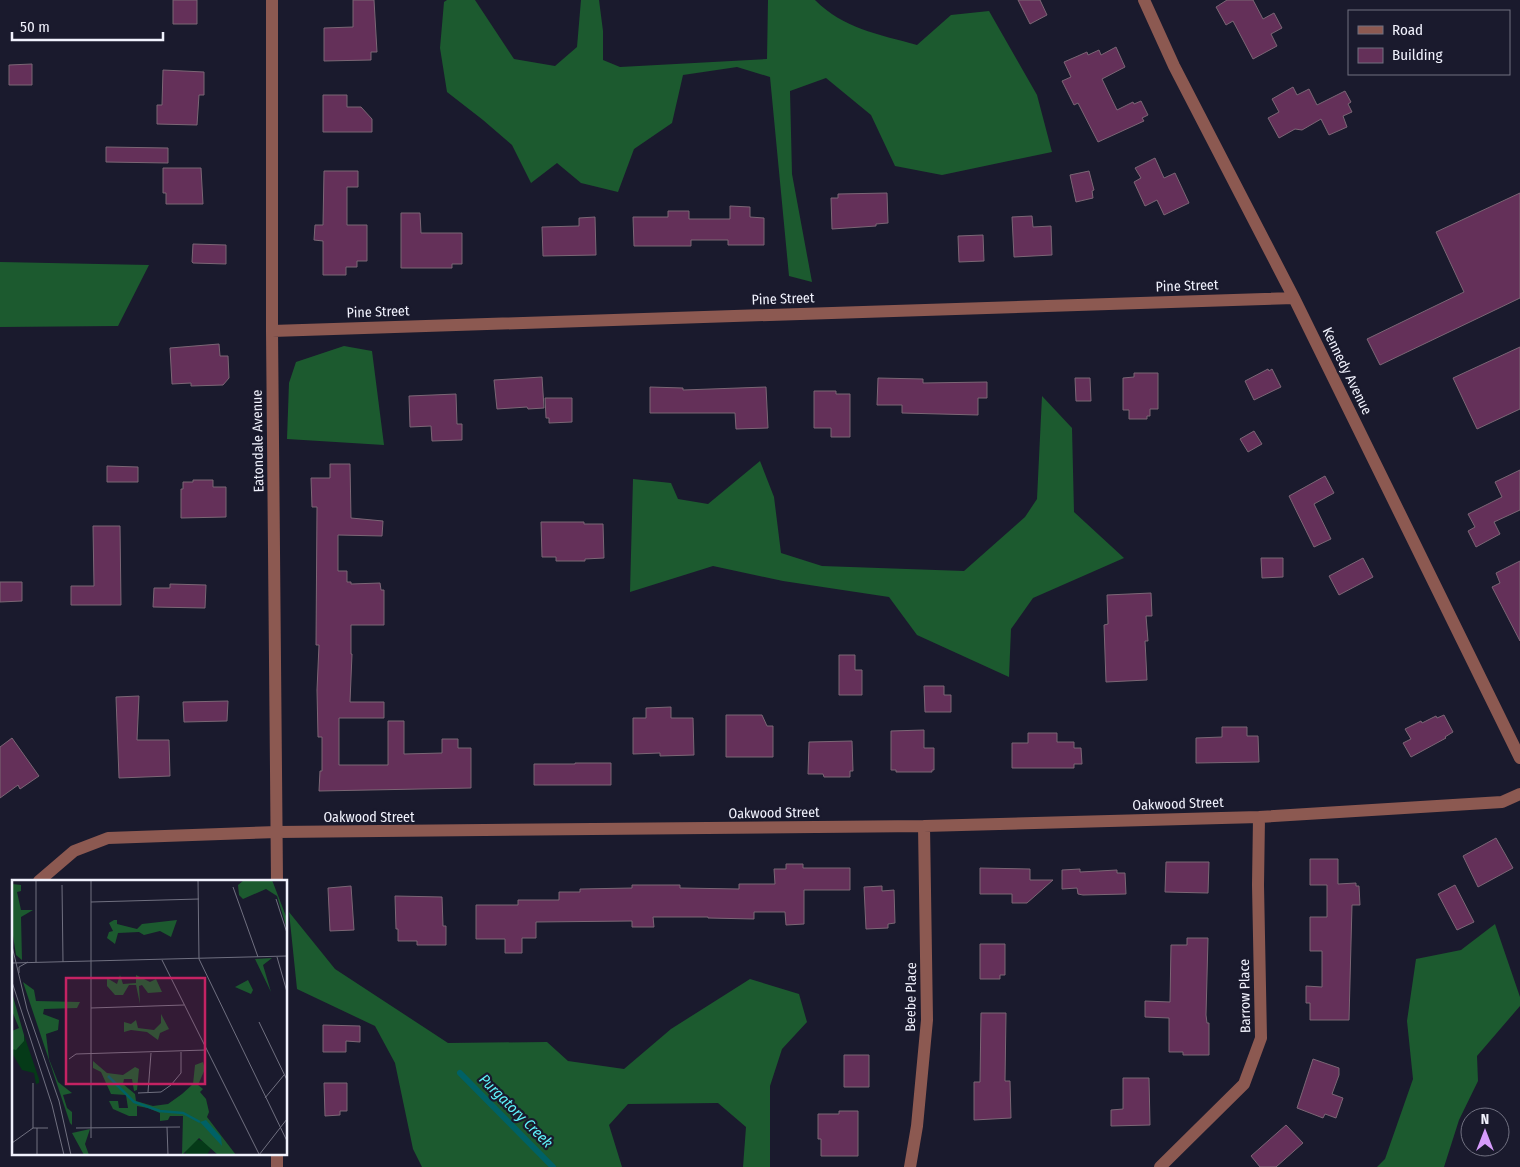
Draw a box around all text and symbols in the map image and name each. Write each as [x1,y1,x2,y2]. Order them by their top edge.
scale bar [12,10,164,42]
legend [1348,10,1510,75]
text: 50 m [20,18,50,36]
text: Road [1392,21,1423,39]
text: Building [1392,46,1443,64]
street label: Pine Street [1155,276,1219,296]
street label: Pine Street [751,289,815,309]
street label: Pine Street [346,302,410,322]
street label: Kennedy Avenue [1319,325,1375,417]
street label: Eatondale Avenue [249,390,267,492]
street label: Oakwood Street [1132,794,1224,814]
street label: Oakwood Street [728,804,820,822]
street label: Oakwood Street [323,809,415,826]
inset map [12,880,288,1154]
street label: Barrow Place [1236,959,1254,1033]
street label: Beebe Place [902,962,920,1032]
water label: Purgatory Creek [475,1070,557,1152]
north arrow [1460,1107,1510,1157]
text: N [1481,1111,1489,1128]

